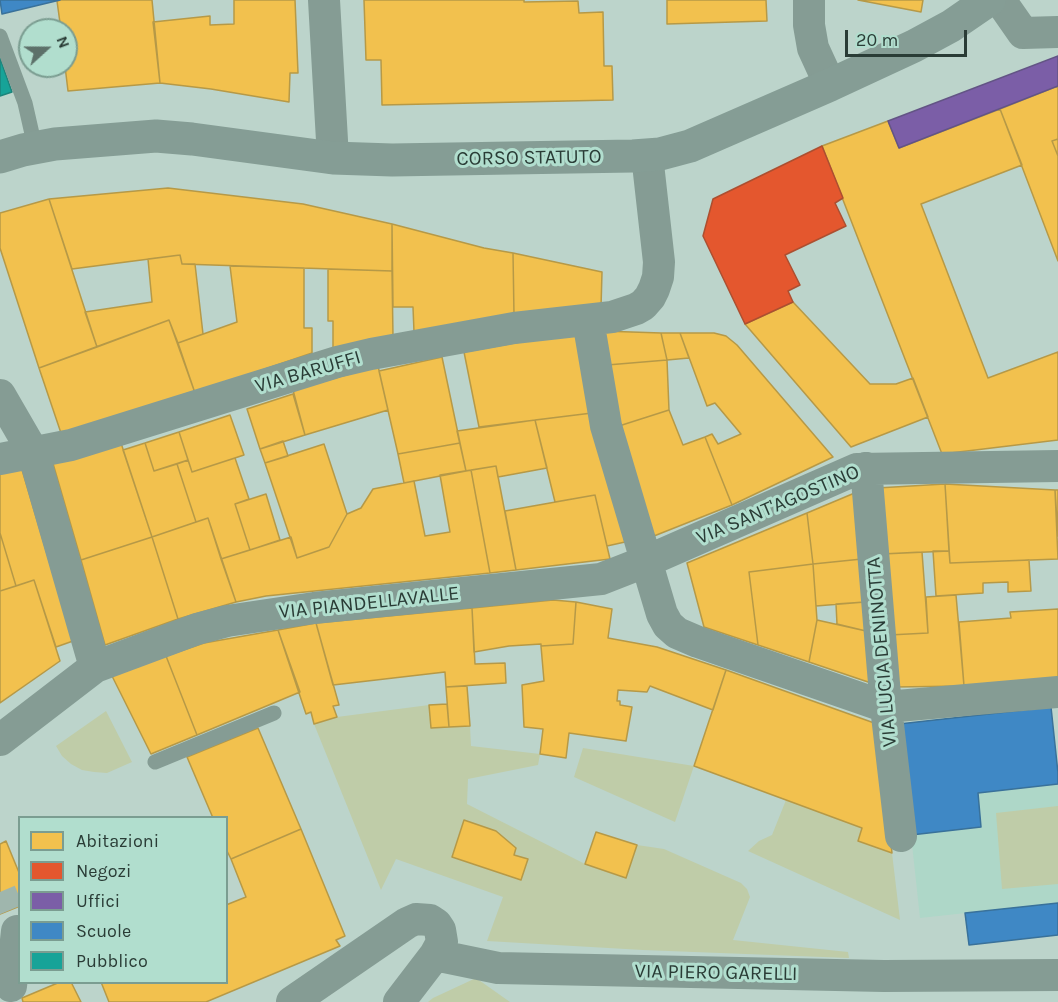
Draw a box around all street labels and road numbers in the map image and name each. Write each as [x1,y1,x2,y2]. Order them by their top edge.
street label: CORSO STATUTO [456,145,602,171]
street label: VIA BARUFFI [252,345,364,399]
street label: VIA SANT'AGOSTINO [693,460,863,550]
street label: VIA LUCIA DENINOTTA [862,556,902,748]
street label: VIA PIANDELLAVALLE [278,582,460,624]
street label: VIA PIERO GARELLI [634,960,798,986]

